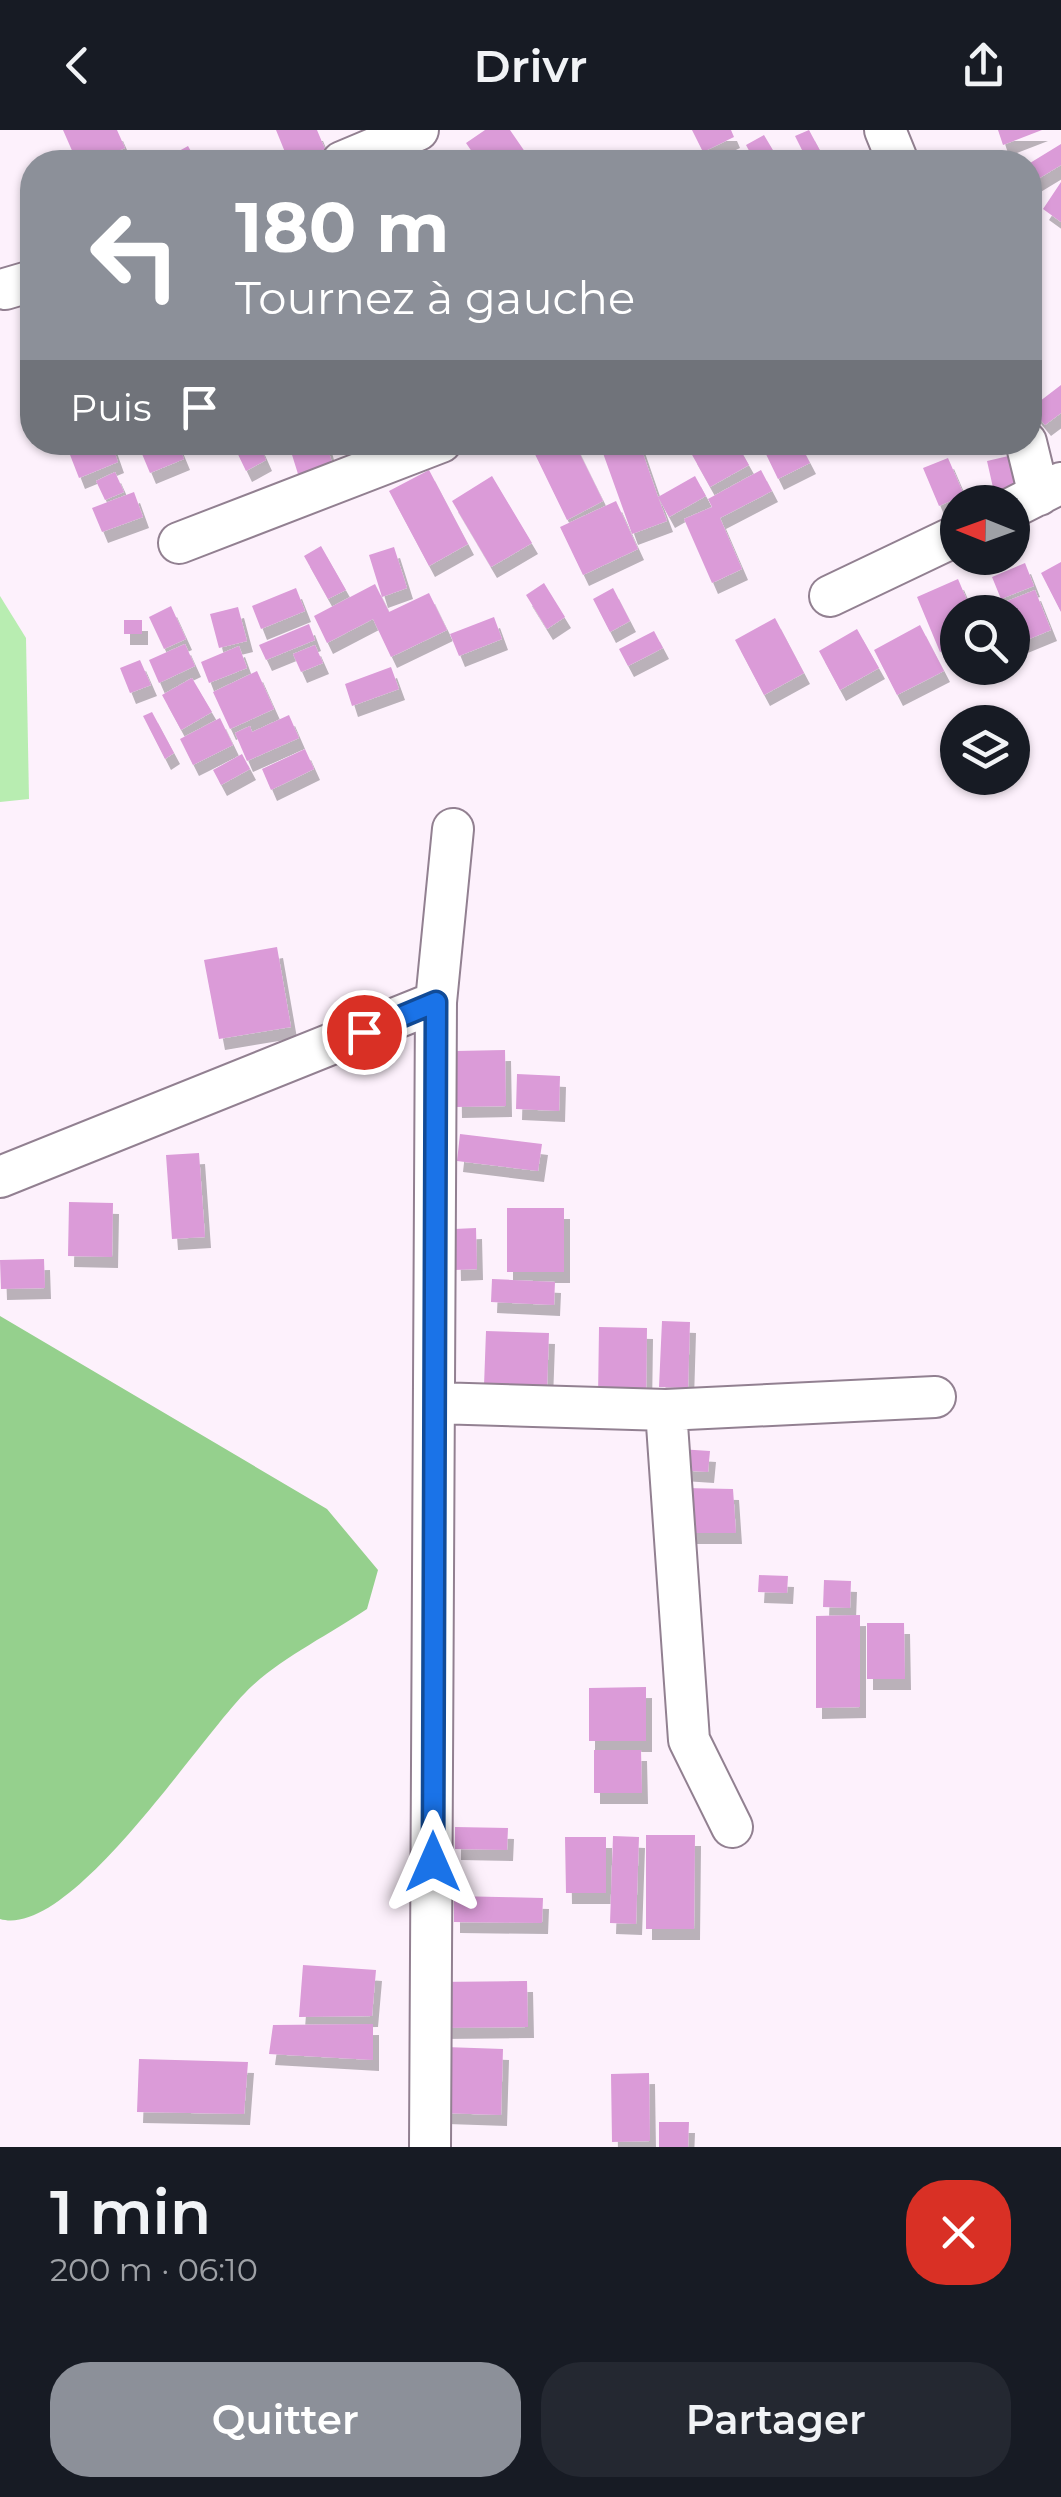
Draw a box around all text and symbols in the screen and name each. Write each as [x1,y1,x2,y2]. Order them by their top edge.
icon: back [50,38,105,93]
text: Drivr [474,38,587,93]
icon: share [956,38,1011,93]
text: 180 m [235,184,449,270]
icon: left [70,190,200,320]
text: Tournez à gauche [235,270,635,325]
icon: arrive [172,380,227,435]
text: Puis [70,384,152,431]
north arrow [940,485,1030,575]
map controls [940,485,1030,795]
button: search [940,595,1030,685]
button: layers [940,705,1030,795]
pin [322,990,407,1075]
icon: arrive [337,1005,392,1060]
position arrow [381,1810,485,1914]
text: 1 min [50,2176,211,2249]
button: close [906,2180,1011,2285]
text: 200 m · 06:10 [50,2250,258,2289]
button: Quitter [50,2362,521,2477]
button: Partager [541,2362,1011,2477]

